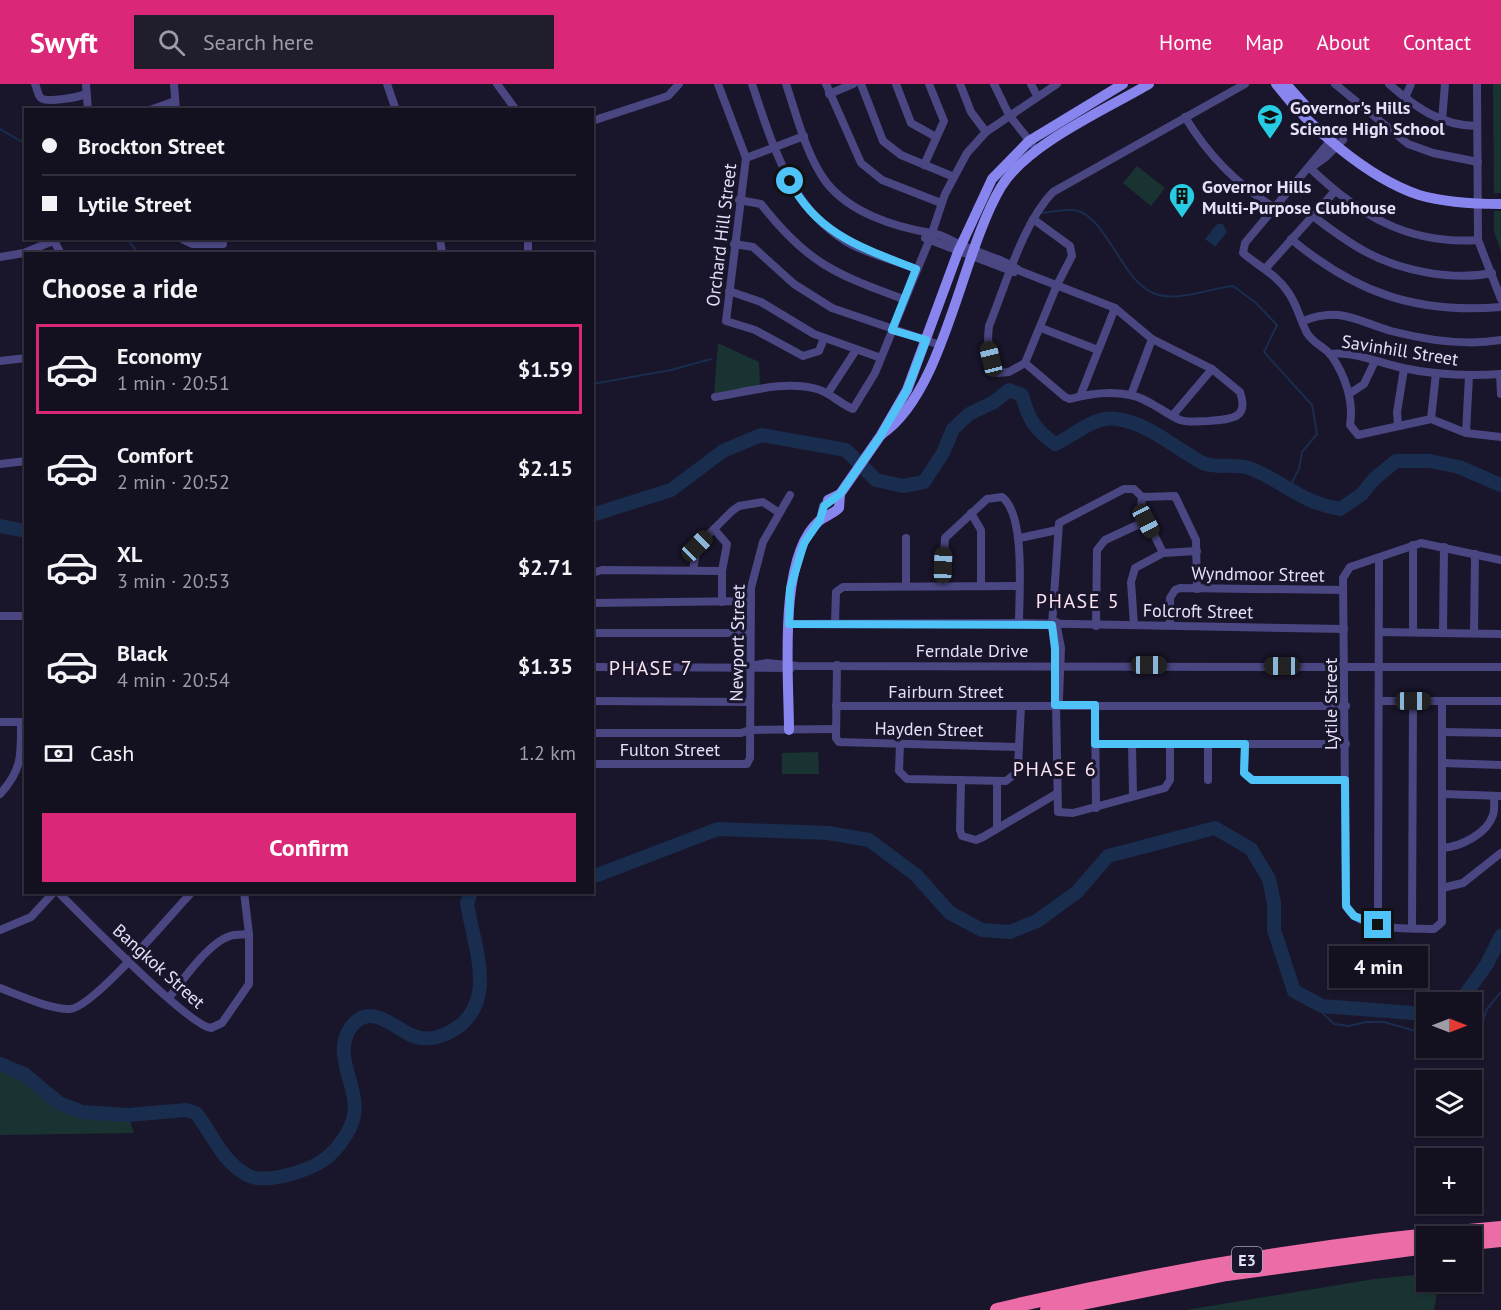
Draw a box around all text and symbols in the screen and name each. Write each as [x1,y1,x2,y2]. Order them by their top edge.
search box [134,15,554,69]
text: Swyft [30,24,98,61]
icon: search [155,26,188,59]
text: Search here [203,28,314,56]
text: Home [1159,29,1212,56]
text: Map [1245,29,1284,56]
text: About [1317,29,1370,56]
text: Contact [1403,29,1471,56]
place label: Governor's Hills Science High School [1290,96,1445,140]
school or university icon: Governor's Hills Science High School [1255,102,1285,140]
text: Brockton Street [78,132,225,160]
street label: Orchard Hill Street [701,162,741,308]
route start [776,167,803,194]
place label: Governor Hills Multi-Purpose Clubhouse [1202,175,1396,219]
building icon: Governor Hills Multi-Purpose Clubhouse [1167,181,1197,219]
text: Lytile Street [78,190,191,218]
text: Choose a ride [42,271,198,305]
street label: Savinhill Street [1340,329,1460,371]
car [978,339,1004,379]
icon: car [45,342,99,396]
text: Economy [117,342,201,370]
text: $1.59 [518,355,573,383]
text: 1 min · 20:51 [117,370,230,396]
icon: car [45,441,99,495]
text: Comfort [117,441,193,469]
text: $2.15 [518,454,573,482]
text: 2 min · 20:52 [117,469,230,495]
car [1130,501,1162,541]
car [678,527,716,565]
icon: car [45,540,99,594]
text: XL [117,540,142,568]
car [933,547,953,583]
text: $2.71 [518,553,573,581]
street label: Wyndmoor Street [1191,561,1325,587]
text: 3 min · 20:53 [117,568,230,594]
street label: Newport Street [724,584,750,702]
district label: PHASE 5 [1036,588,1120,614]
street label: Folcroft Street [1143,599,1253,623]
icon: car [45,639,99,693]
text: Black [117,639,168,667]
street label: Ferndale Drive [916,639,1028,662]
text: $1.35 [518,652,573,680]
district label: PHASE 7 [609,655,693,681]
car [1131,656,1167,674]
car [1264,657,1300,675]
street label: Lytile Street [1319,658,1342,750]
text: 4 min · 20:54 [117,667,230,693]
street label: Fairburn Street [888,680,1004,703]
car [1395,692,1431,710]
street label: Hayden Street [874,717,984,741]
icon: cash [42,737,75,770]
street label: Fulton Street [620,738,720,761]
text: Cash [90,739,134,767]
text: 1.2 km [519,740,576,766]
district label: PHASE 6 [1013,756,1097,782]
button: Confirm [42,813,576,882]
route end [1364,911,1391,938]
street label: Bangkok Street [108,919,210,1013]
callout: 4 min [1328,946,1428,988]
text: 4 min [1354,954,1403,980]
north arrow [1416,992,1482,1058]
map controls [1416,992,1482,1292]
button: layers [1416,1070,1482,1136]
button: + [1416,1148,1482,1214]
button: − [1416,1226,1482,1292]
road number: E3 [1232,1247,1262,1273]

